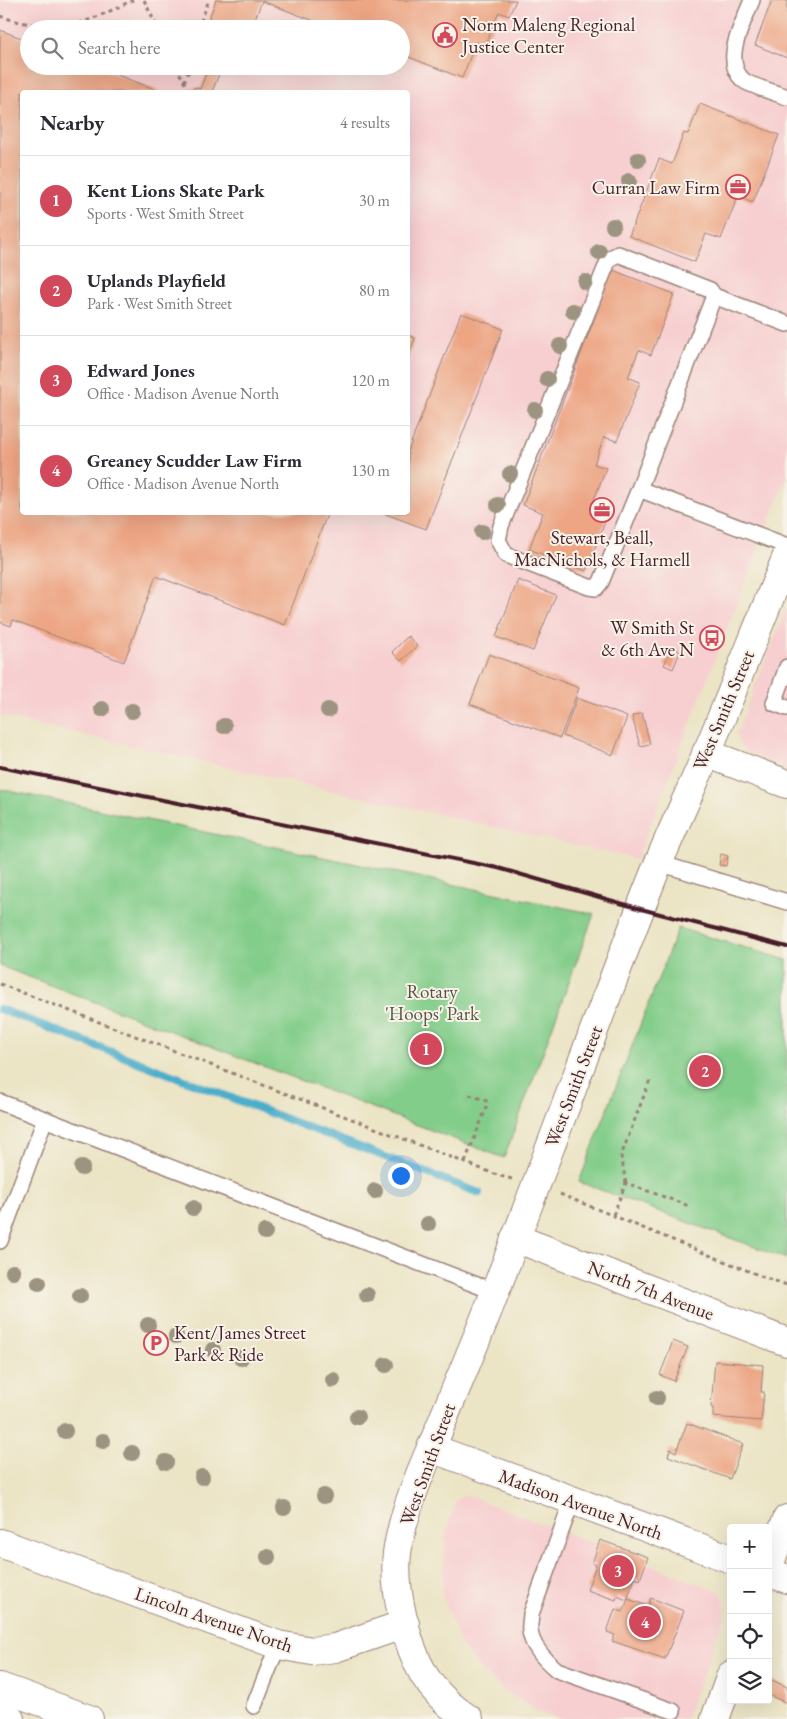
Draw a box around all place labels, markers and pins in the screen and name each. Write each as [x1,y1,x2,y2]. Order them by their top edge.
place label: Norm Maleng Regional Justice Center [460,12,636,59]
public building icon: Norm Maleng Regional Justice Center [432,22,458,48]
office icon: Curran Law Firm [725,174,751,200]
place label: Curran Law Firm [592,175,720,200]
office icon: Stewart, Beall, MacNichols, & Harmell [589,497,615,523]
place label: Stewart, Beall, MacNichols, & Harmell [514,525,690,572]
place label: W Smith St & 6th Ave N [601,615,694,662]
bus stop icon: W Smith St & 6th Ave N [699,625,725,651]
pin: 1 [410,1030,442,1068]
pin: 2 [689,1052,721,1090]
place label: Kent/James Street Park & Ride [174,1320,306,1367]
parking icon: Kent/James Street Park & Ride [143,1330,169,1356]
pin: 3 [602,1552,634,1590]
pin: 4 [629,1603,661,1641]

